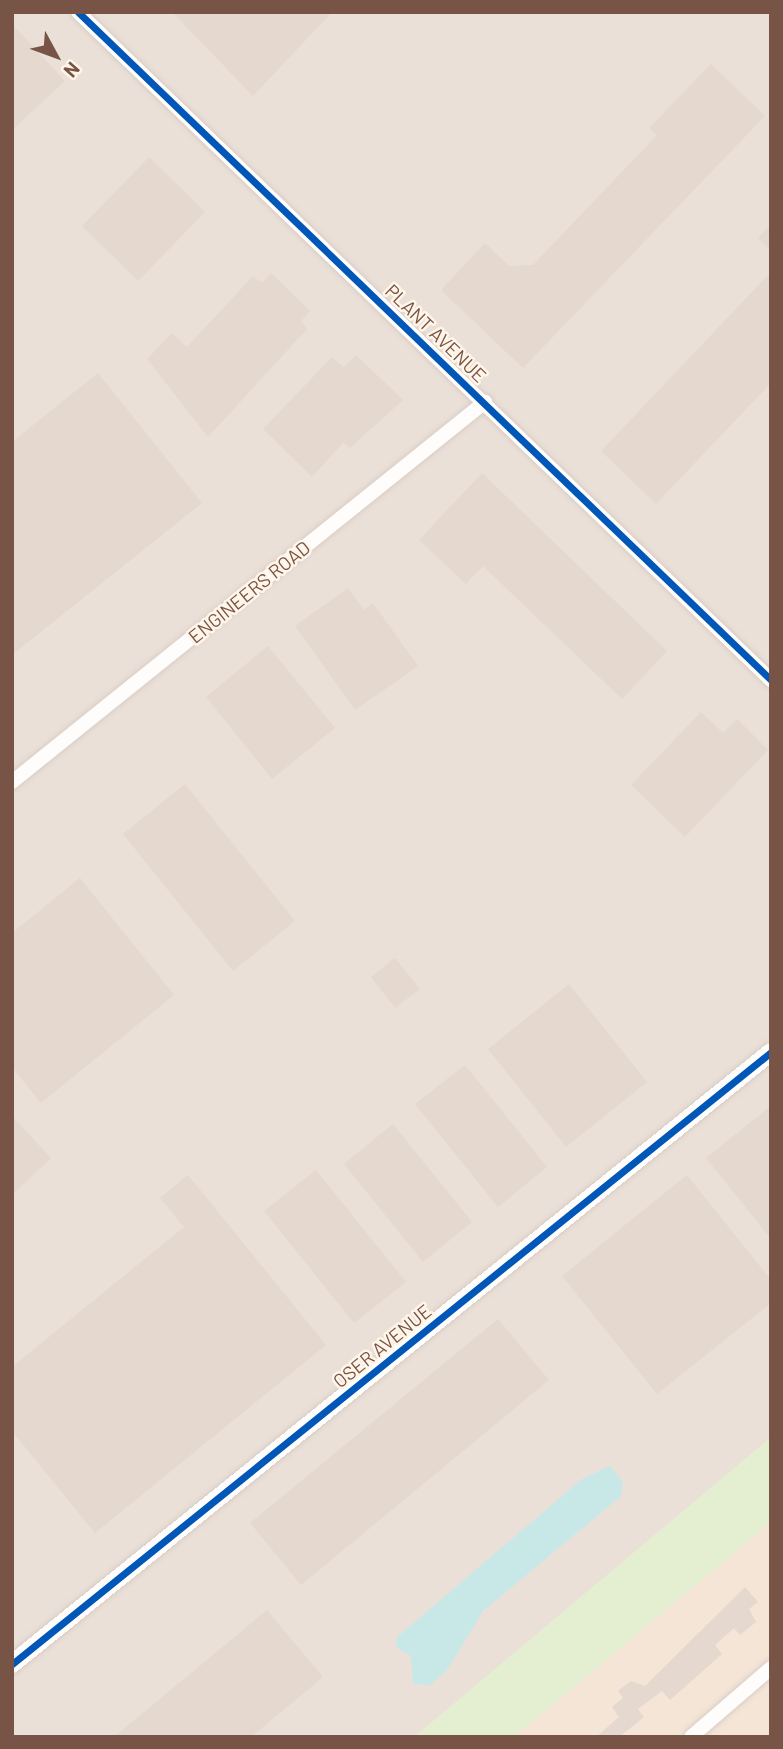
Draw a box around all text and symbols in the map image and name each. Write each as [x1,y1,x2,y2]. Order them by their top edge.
north arrow [21,21,91,91]
text: N [59,58,85,82]
street label: PLANT AVENUE [381,279,491,387]
street label: ENGINEERS ROAD [184,536,314,648]
street label: OSER AVENUE [328,1300,436,1392]

